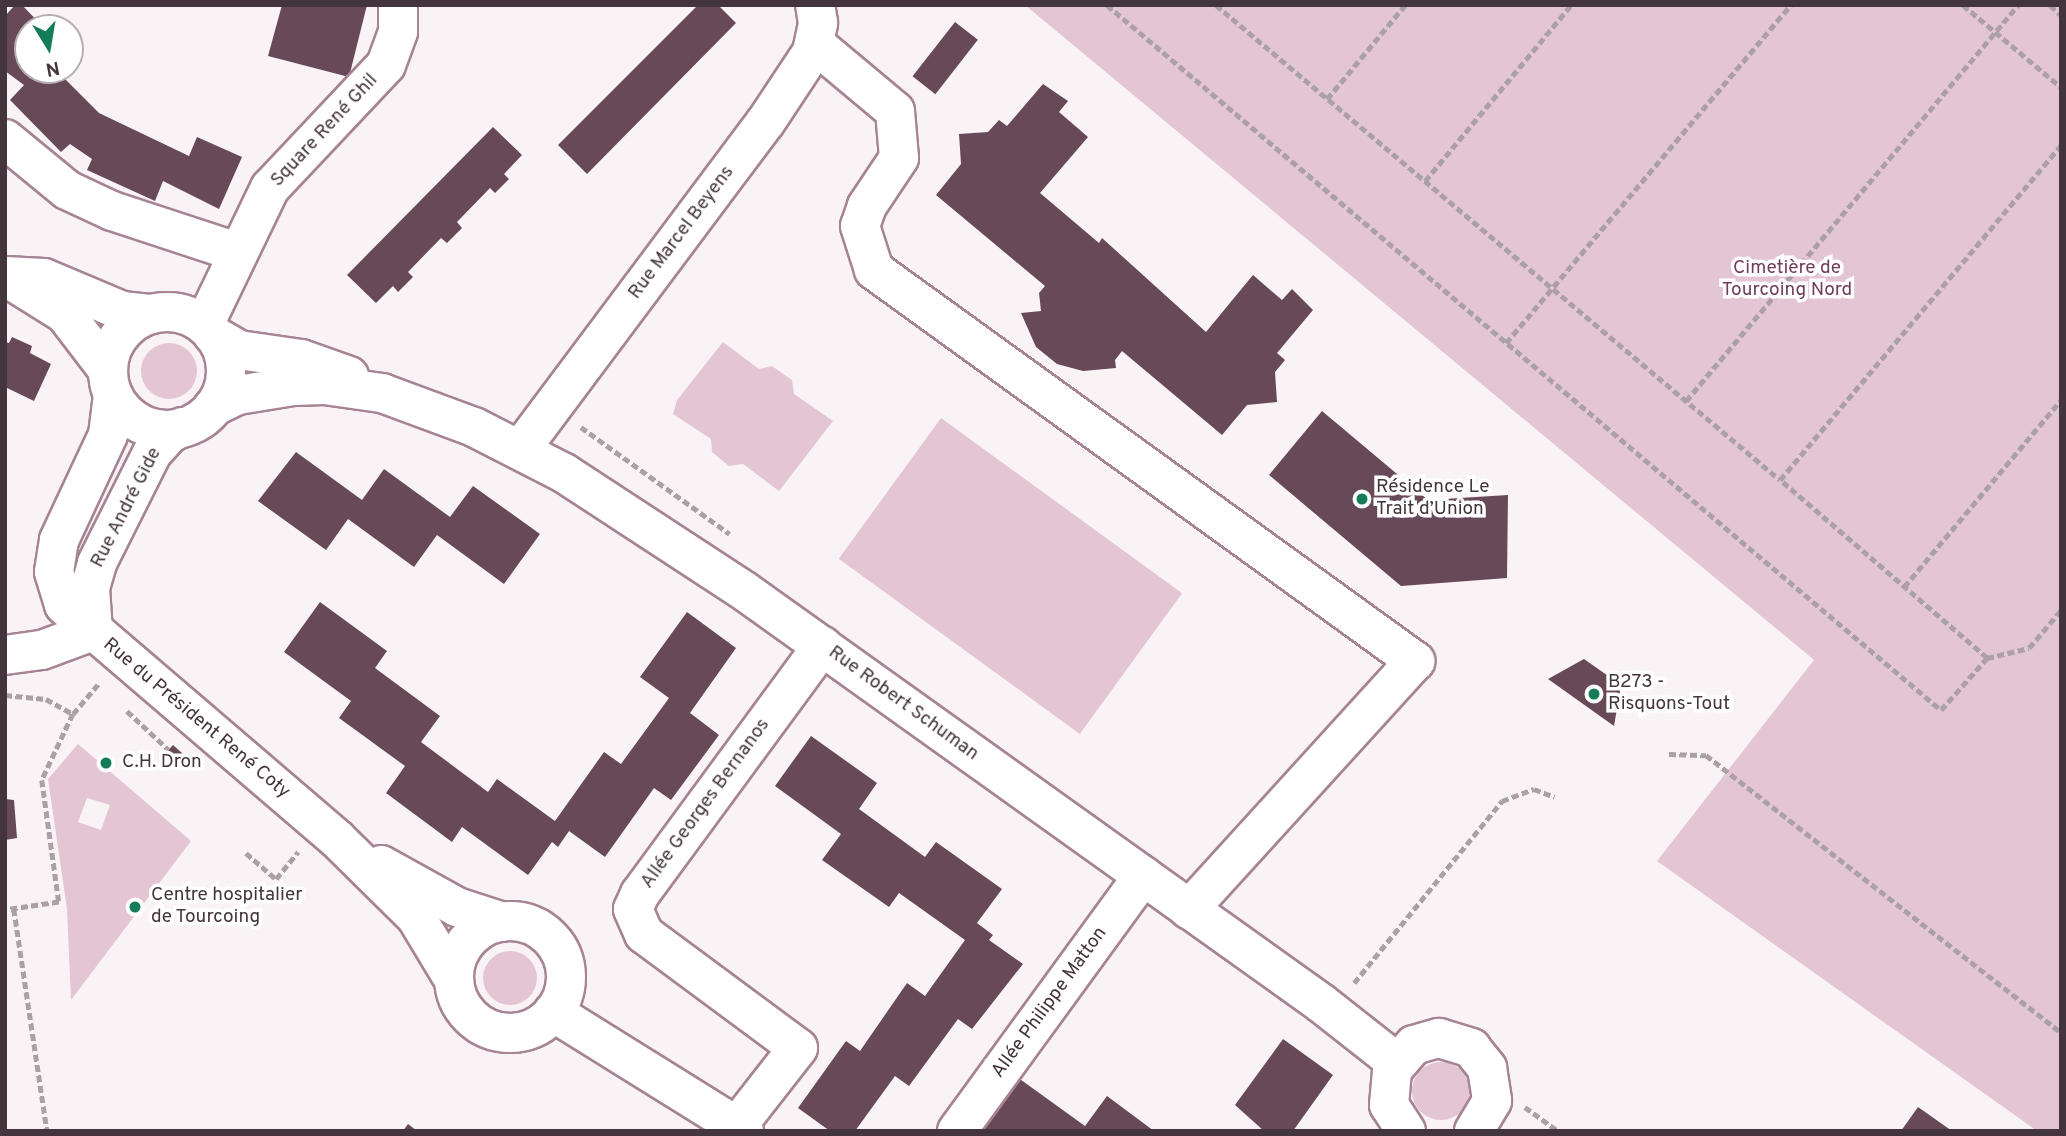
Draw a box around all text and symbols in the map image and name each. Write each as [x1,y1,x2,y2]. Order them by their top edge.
north arrow [14,14,84,84]
text: N [44,55,62,81]
street label: Square René Ghil [267,70,383,192]
street label: Rue Marcel Beyens [624,162,740,304]
park label: Cimetière de Tourcoing Nord [1722,258,1852,302]
street label: Rue André Gide [87,444,167,572]
place label: Résidence Le Trait d’Union [1376,477,1489,521]
marker: Résidence Le Trait d’Union [1354,491,1370,507]
street label: Rue du Président René Coty [98,634,294,804]
street label: Rue Robert Schuman [823,642,983,766]
place label: B273 - Risquons-Tout [1608,672,1730,716]
marker: B273 - Risquons-Tout [1586,686,1602,702]
street label: Allée Georges Bernanos [637,715,775,893]
place label: C.H. Dron [122,752,202,774]
marker: C.H. Dron [96,753,116,773]
place label: Centre hospitalier de Tourcoing [151,885,303,929]
marker: Centre hospitalier de Tourcoing [125,897,145,917]
street label: Allée Philippe Matton [988,923,1112,1083]

